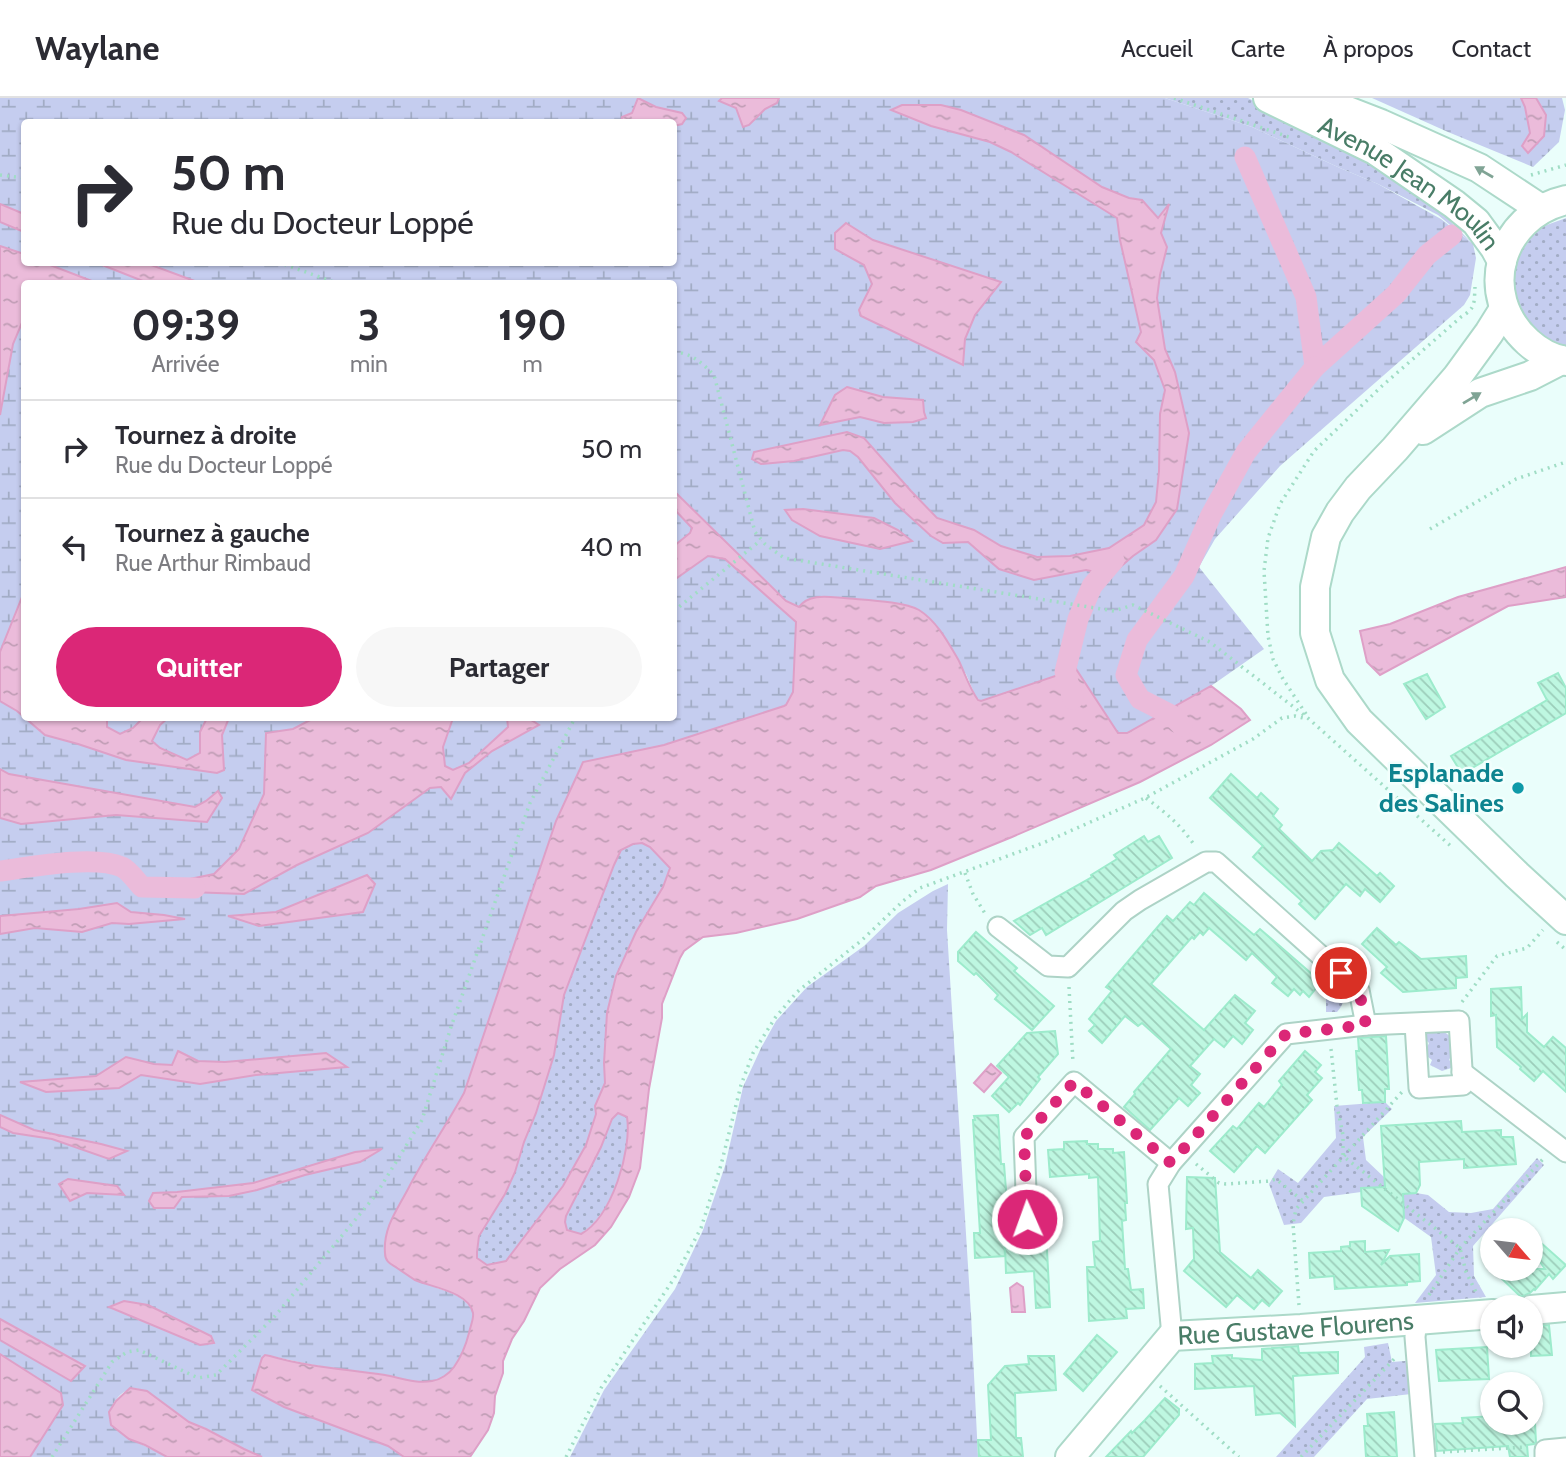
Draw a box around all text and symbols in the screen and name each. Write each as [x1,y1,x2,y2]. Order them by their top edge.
text: Waylane [35,28,159,68]
text: Accueil [1121,34,1193,63]
text: Carte [1231,34,1285,63]
text: À propos [1323,34,1414,63]
text: Contact [1452,34,1531,63]
street label: Avenue Jean Moulin [1313,109,1507,256]
text: 50 m [171,143,286,202]
icon: right [56,147,147,238]
one-way arrow [1474,166,1493,178]
text: Rue du Docteur Loppé [171,203,474,242]
text: 09:39 [131,299,240,351]
text: 3 [358,299,380,351]
text: 190 [498,299,567,351]
text: Arrivée [151,350,220,378]
text: min [350,350,388,378]
text: m [522,350,543,378]
one-way arrow [1463,392,1482,404]
text: Tournez à droite [115,419,297,451]
icon: right [56,430,94,468]
text: 50 m [581,433,642,465]
text: Rue du Docteur Loppé [115,451,333,479]
text: Tournez à gauche [115,517,310,549]
icon: left [56,528,94,566]
text: 40 m [580,531,642,563]
text: Rue Arthur Rimbaud [115,549,311,577]
button: Quitter [56,627,342,707]
button: Partager [356,627,642,707]
place label: Esplanade des Salines [1379,757,1504,819]
marker: Esplanade des Salines [1510,780,1526,796]
pin [1311,943,1371,1003]
icon: arrive [1322,954,1360,992]
position arrow [990,1182,1064,1256]
north arrow [1480,1218,1544,1281]
map controls [1480,1218,1543,1435]
button: sound [1480,1295,1543,1358]
street label: Rue Gustave Flourens [1177,1304,1415,1352]
button: search [1480,1372,1543,1435]

